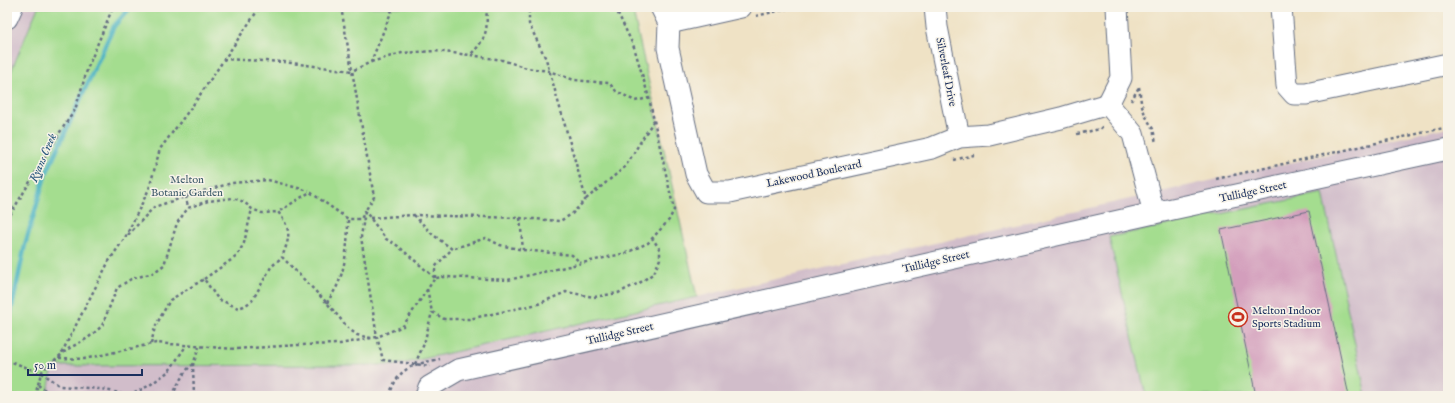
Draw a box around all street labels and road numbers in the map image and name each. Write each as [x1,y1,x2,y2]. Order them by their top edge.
street label: Silverleaf Drive [932,36,960,108]
street label: Lakewood Boulevard [765,157,863,191]
street label: Tullidge Street [1218,178,1288,206]
street label: Tullidge Street [901,247,971,277]
street label: Tullidge Street [585,319,655,349]

